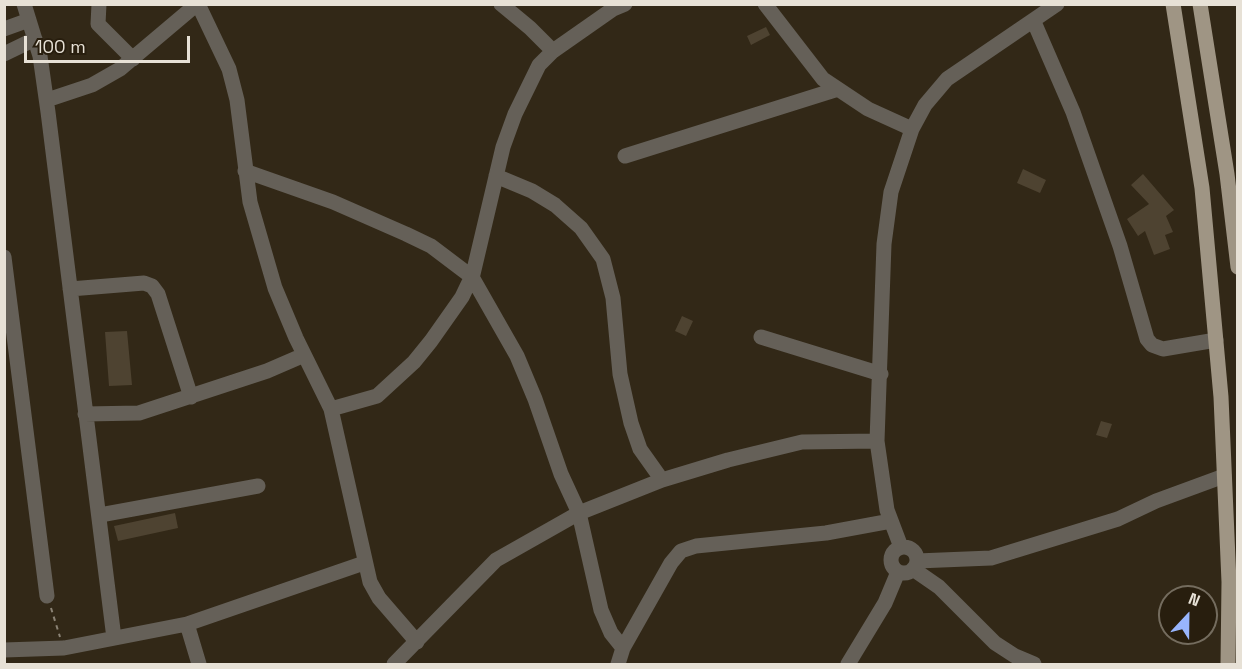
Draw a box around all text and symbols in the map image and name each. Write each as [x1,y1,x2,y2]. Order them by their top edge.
scale bar [27,24,194,62]
text: 100 m [35,35,86,58]
north arrow [1158,585,1218,645]
text: N [1185,588,1203,611]

